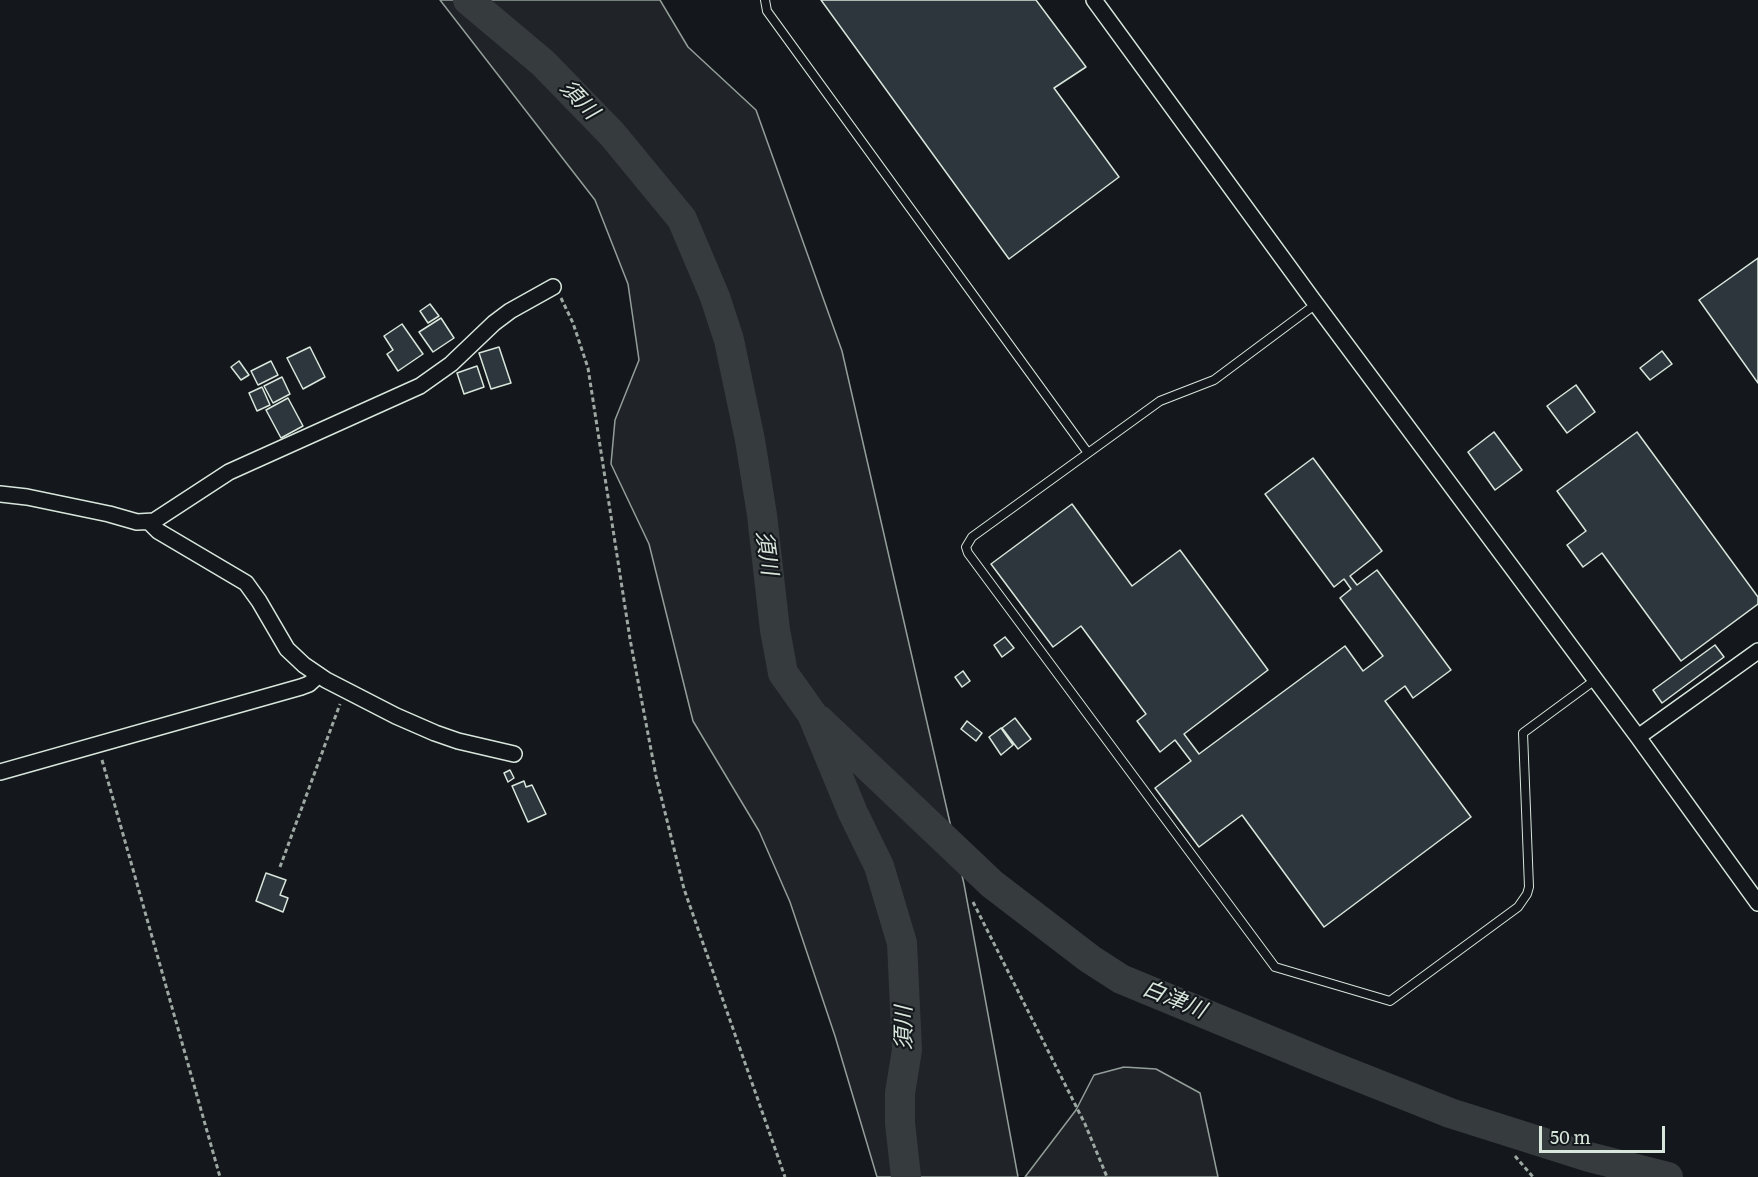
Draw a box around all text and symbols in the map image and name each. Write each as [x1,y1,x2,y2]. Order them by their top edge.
water label: 須川 [554,75,604,125]
water label: 須川 [750,529,782,577]
water label: 白津川 [1138,975,1210,1025]
water label: 須川 [892,1006,918,1050]
scale bar [1542,1114,1668,1152]
text: 50 m [1550,1123,1591,1150]

